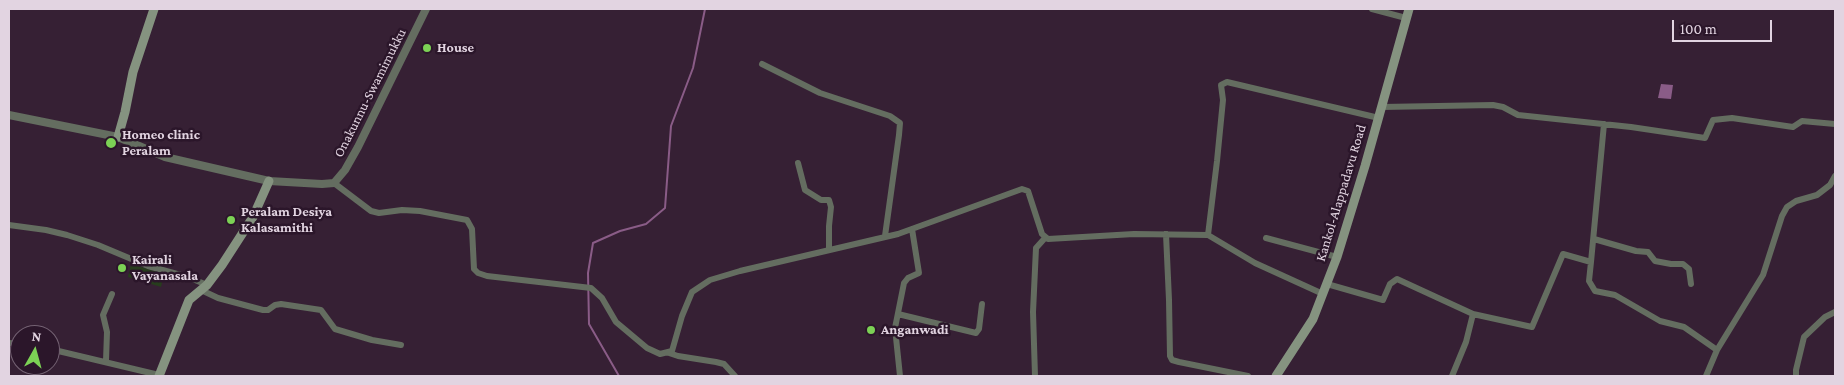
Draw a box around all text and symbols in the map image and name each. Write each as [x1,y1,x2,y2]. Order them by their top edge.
scale bar [1674,10,1774,42]
text: 100 m [1680,21,1717,37]
street label: Onakunnu-Swamimukku [330,26,410,160]
place label: House [437,40,474,56]
marker: House [421,42,433,54]
street label: Kankol-Alappadavu Road [1312,123,1370,263]
place label: Homeo clinic Peralam [122,127,200,160]
marker: Homeo clinic Peralam [104,136,118,150]
place label: Peralam Desiya Kalasamithi [241,204,332,236]
marker: Peralam Desiya Kalasamithi [225,214,237,226]
place label: Kairali Vayanasala [132,252,198,284]
marker: Kairali Vayanasala [116,262,128,274]
place label: Anganwadi [881,322,949,338]
marker: Anganwadi [865,324,877,336]
north arrow [10,325,60,375]
text: N [31,328,42,345]

